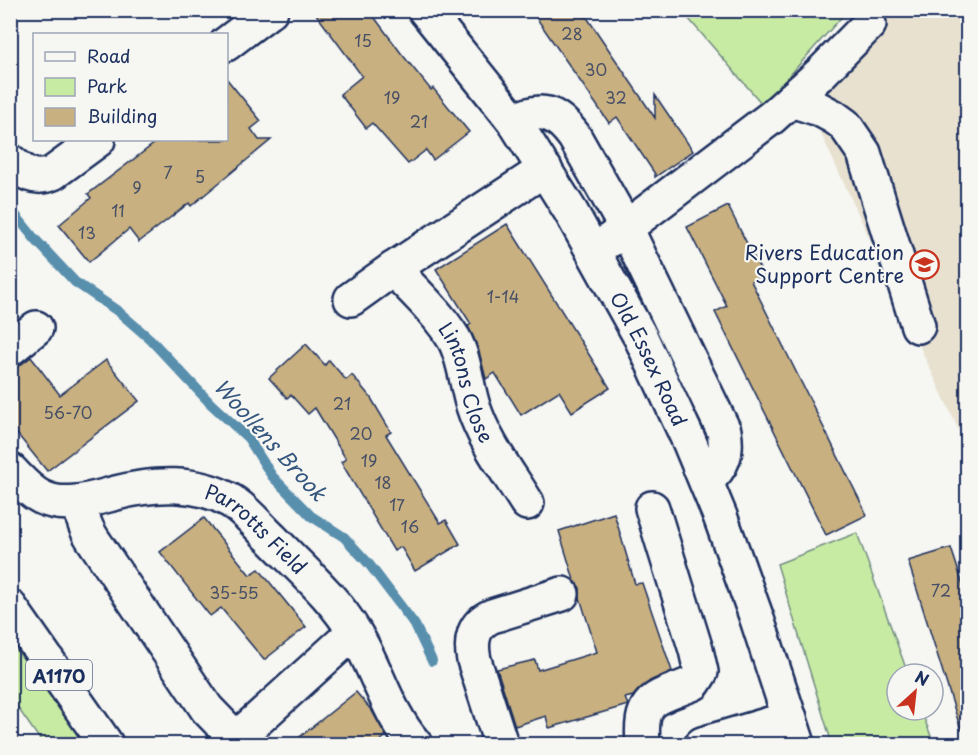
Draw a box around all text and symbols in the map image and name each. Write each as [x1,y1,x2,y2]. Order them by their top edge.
house number: 28 [561,21,583,45]
house number: 15 [354,28,372,52]
legend [33,33,228,141]
text: Road [87,42,131,69]
house number: 30 [585,57,607,81]
text: Park [87,72,127,99]
house number: 19 [384,85,400,109]
house number: 32 [605,85,627,109]
text: Building [87,102,157,129]
house number: 21 [410,109,428,133]
house number: 7 [163,160,173,184]
house number: 5 [195,164,205,188]
house number: 9 [132,175,142,199]
house number: 11 [111,198,125,222]
house number: 13 [78,220,96,244]
place label: Rivers Education Support Centre [745,237,904,290]
school or university icon: Rivers Education Support Centre [909,248,941,280]
house number: 1-14 [487,284,519,308]
street label: Old Essex Road [603,286,695,431]
street label: Lintons Close [432,315,502,448]
water label: Woollens Brook [207,371,336,508]
house number: 21 [333,391,351,415]
house number: 56-70 [43,400,93,424]
house number: 20 [350,421,372,445]
house number: 19 [361,448,377,472]
house number: 18 [374,470,392,494]
street label: Parrotts Field [201,476,314,581]
house number: 17 [389,492,405,516]
house number: 16 [401,514,419,538]
house number: 72 [931,578,951,602]
house number: 35-55 [210,580,258,604]
road number: A1170 [26,660,92,690]
north arrow [885,662,945,722]
text: N [911,664,933,691]

